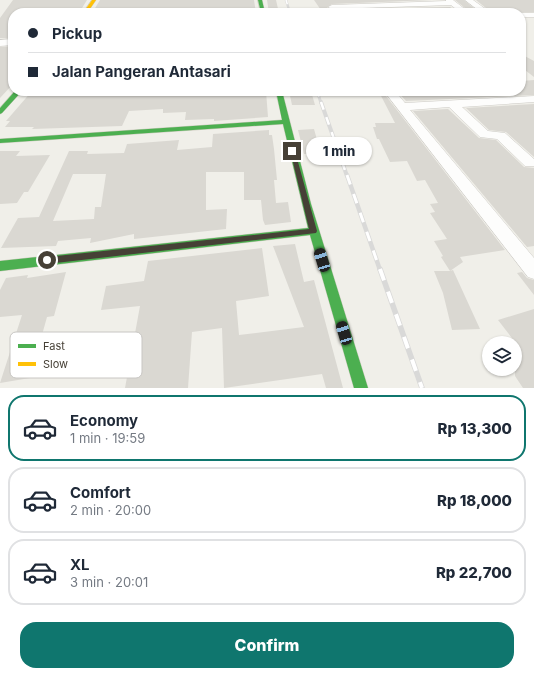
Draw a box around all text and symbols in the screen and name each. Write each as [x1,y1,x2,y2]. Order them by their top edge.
text: Pickup [52,24,102,43]
text: Jalan Pangeran Antasari [52,62,231,81]
callout: 1 min [306,137,372,165]
route end [283,142,301,160]
text: 1 min [323,143,355,159]
car [313,247,331,273]
route start [38,251,56,269]
car [335,320,353,346]
legend [10,332,142,378]
map controls [482,336,522,376]
button: layers [482,336,522,376]
text: Fast [43,339,65,353]
text: Slow [43,357,68,371]
icon: car [22,410,58,446]
text: Economy [70,411,138,430]
text: Rp 13,300 [437,419,512,438]
text: 1 min · 19:59 [70,430,145,446]
icon: car [22,482,58,518]
text: Comfort [70,483,131,502]
text: Rp 18,000 [437,491,512,510]
text: 2 min · 20:00 [70,502,151,518]
icon: car [22,554,58,590]
text: XL [70,555,90,574]
text: Rp 22,700 [436,563,512,582]
text: 3 min · 20:01 [70,574,148,590]
button: Confirm [20,622,514,668]

